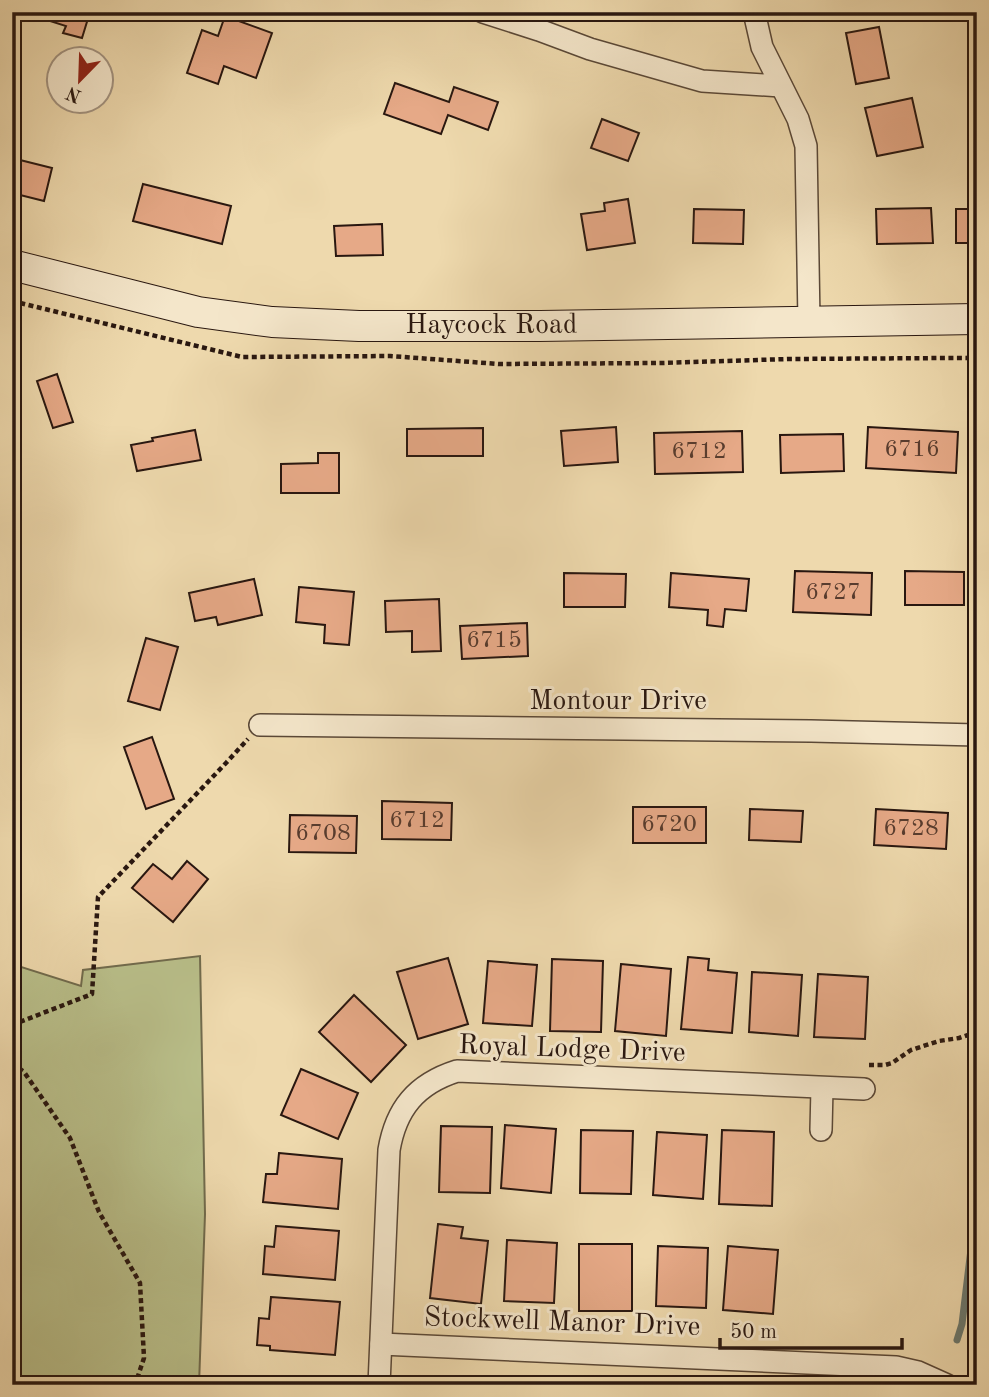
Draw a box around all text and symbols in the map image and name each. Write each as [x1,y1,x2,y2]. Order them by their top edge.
north arrow [46,46,116,116]
text: N [64,82,85,105]
street label: Haycock Road [405,311,578,340]
house number: 6716 [884,438,940,462]
house number: 6712 [671,440,727,464]
house number: 6727 [805,581,861,605]
house number: 6715 [466,629,522,653]
street label: Montour Drive [529,688,707,716]
house number: 6712 [389,809,445,833]
house number: 6720 [641,813,697,837]
house number: 6728 [883,817,939,841]
house number: 6708 [295,822,351,846]
street label: Royal Lodge Drive [458,1032,686,1068]
street label: Stockwell Manor Drive [423,1304,701,1342]
scale bar [720,1306,902,1350]
text: 50 m [730,1322,777,1343]

